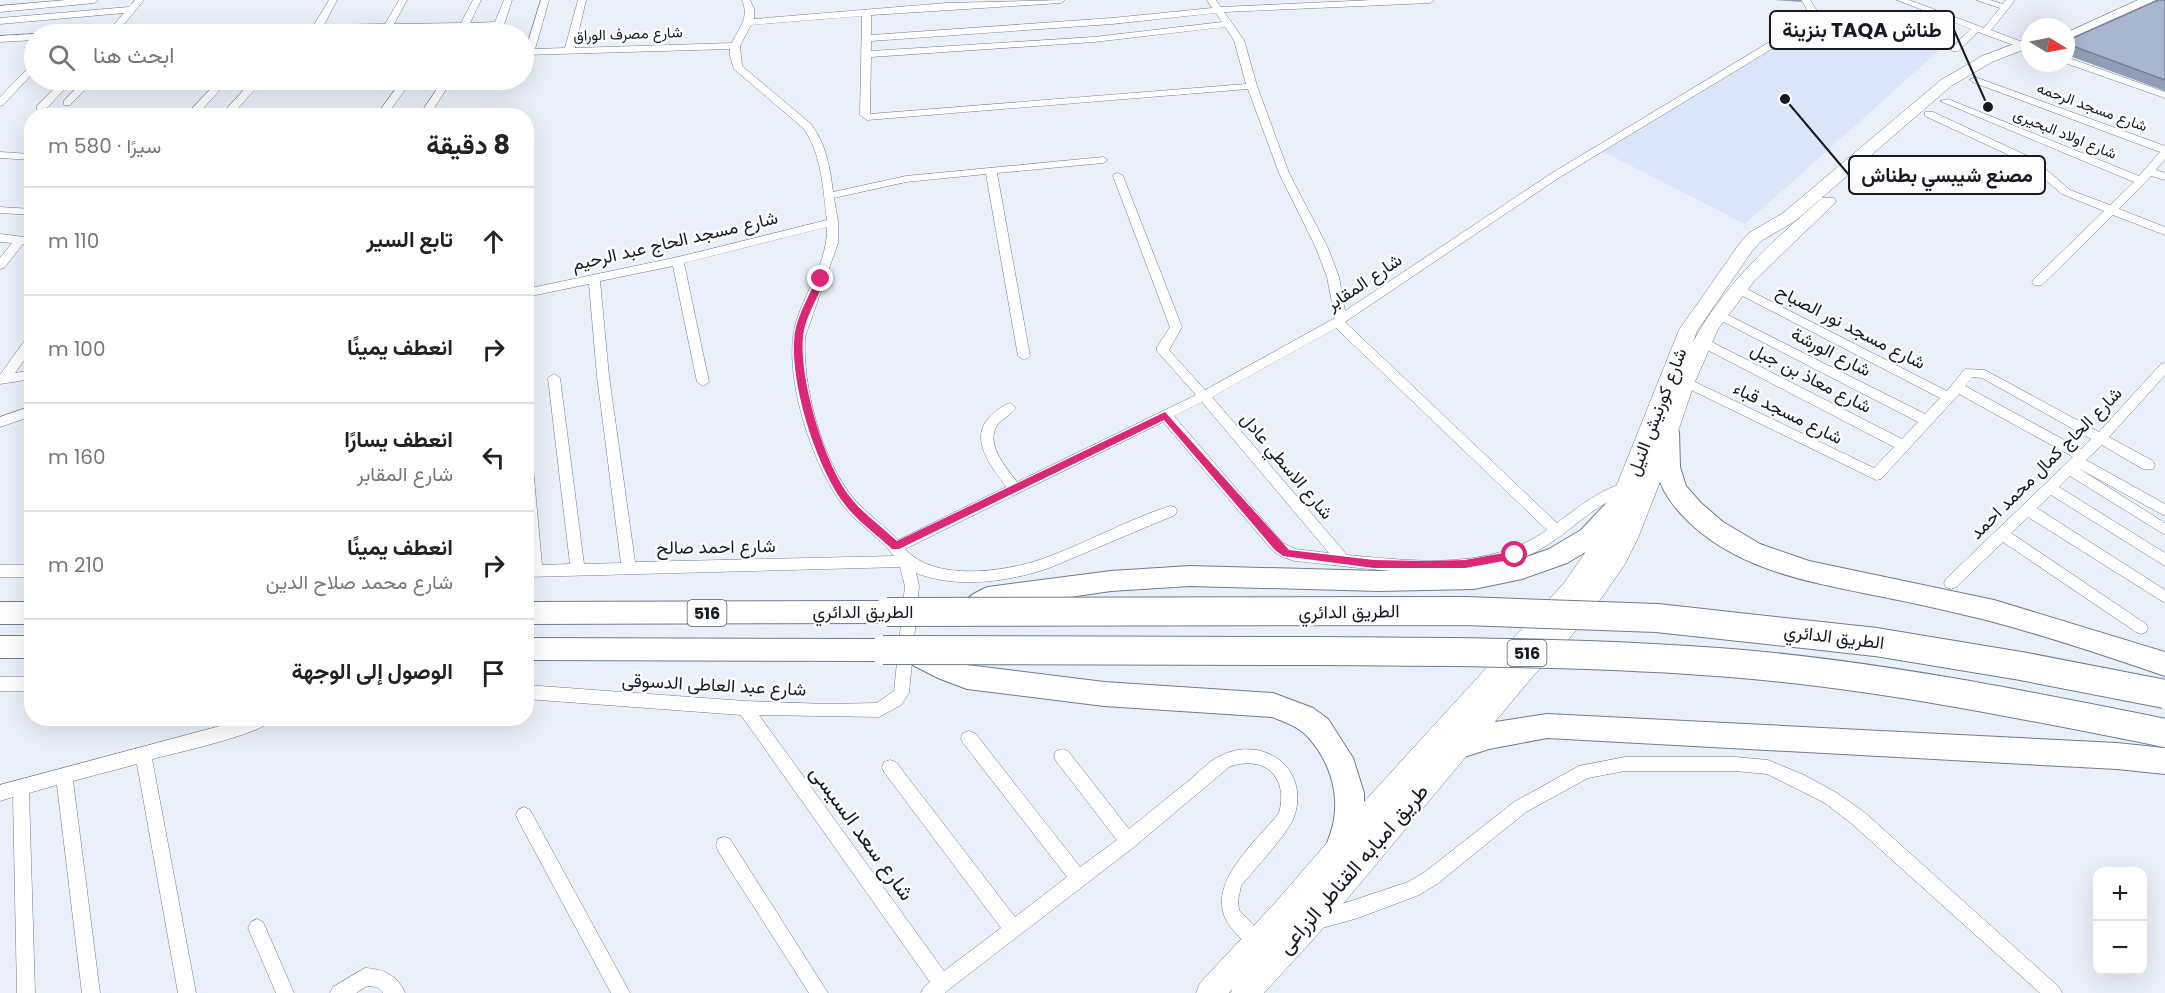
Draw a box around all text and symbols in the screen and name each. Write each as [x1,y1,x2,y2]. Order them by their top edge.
callout: بنزينة TAQA طناش [1770,11,1954,49]
text: بنزينة TAQA طناش [1782,16,1942,44]
north arrow [2021,18,2075,72]
street label: شارع مصرف الوراق [573,21,683,47]
search box [24,24,534,90]
text: ابحث هنا [93,40,174,71]
icon: search [45,41,78,74]
street label: شارع مسجد الرحمه [2034,77,2150,137]
street label: شارع اولاد البحيرى [2010,103,2120,165]
text: 8 دقيقة [426,127,510,163]
text: سيرًا · 580 m [48,132,161,160]
callout: مصنع شيبسي بطناش [1849,156,2045,194]
text: مصنع شيبسي بطناش [1861,161,2033,192]
street label: شارع مسجد الحاج عبد الرحيم [570,205,780,276]
text: تابع السير [366,224,453,255]
icon: ahead [477,225,510,258]
text: 110 m [48,227,99,255]
street label: شارع المقابر [1320,247,1407,317]
route end [807,265,833,291]
street label: شارع مسجد نور الصباح [1772,278,1930,375]
street label: شارع الورشة [1787,321,1876,382]
text: انعطف يمينًا [347,332,453,363]
icon: right [477,333,510,366]
text: 100 m [48,335,105,363]
street label: شارع معاذ بن جبل [1747,336,1876,419]
street label: شارع كورنيش النيل [1621,344,1692,479]
street label: شارع مسجد قباء [1729,375,1847,450]
street label: شارع الحاج كمال محمد احمد [1964,381,2127,544]
street label: شارع الاسطي عادل [1233,407,1340,526]
text: انعطف يسارًا [344,424,453,455]
icon: left [477,441,510,474]
text: 160 m [48,443,106,471]
text: شارع المقابر [357,460,453,488]
text: انعطف يمينًا [347,532,453,563]
street label: شارع احمد صالح [656,533,776,560]
route start [1501,541,1527,567]
icon: right [477,549,510,582]
text: 210 m [48,551,104,579]
text: شارع محمد صلاح الدين [266,568,453,596]
street label: الطريق الدائري [1298,598,1400,628]
street label: الطريق الدائري [812,599,914,627]
road number: 516 [688,600,726,626]
street label: الطريق الدائري [1782,618,1886,658]
road number: 516 [1508,640,1546,666]
text: الوصول إلى الوجهة [292,656,453,687]
icon: arrive [477,657,510,690]
street label: شارع عبد العاطى الدسوقى [621,667,807,702]
street label: شارع سعد السيسى [803,759,921,906]
street label: طريق امبابه القناطر الزراعى [1271,777,1435,960]
map controls [2093,867,2147,975]
button: + [2093,867,2147,921]
button: − [2093,921,2147,975]

